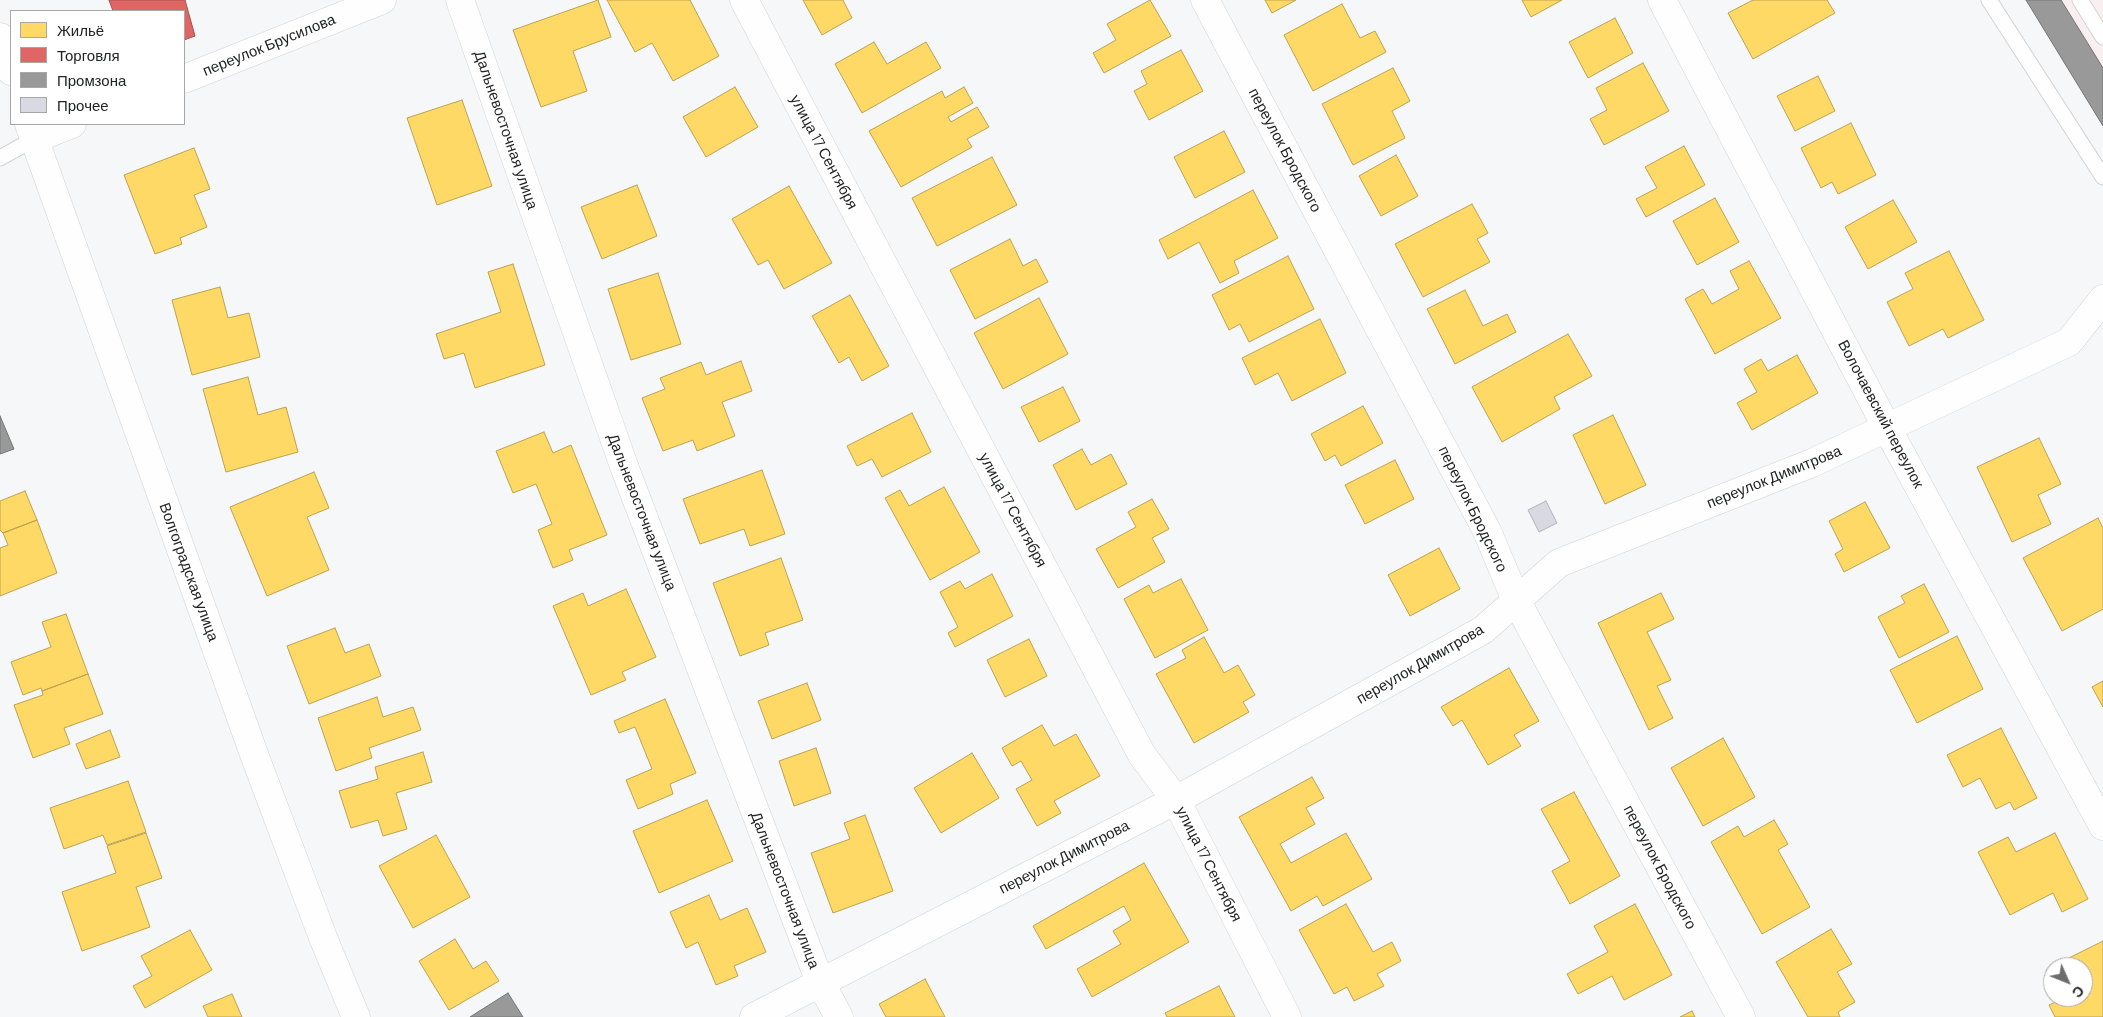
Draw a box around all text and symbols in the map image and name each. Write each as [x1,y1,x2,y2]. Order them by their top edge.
legend [10,10,185,125]
street label: переулок Брусилова [200,10,338,80]
text: Жильё [57,21,104,39]
text: Торговля [57,46,120,64]
street label: Дальневосточная улица [470,48,542,212]
text: Промзона [57,71,126,89]
street label: переулок Бродского [1245,85,1325,215]
street label: улица 17 Сентября [786,92,862,212]
text: Прочее [57,96,109,114]
street label: Волочаевский переулок [1834,337,1928,491]
street label: Дальневосточная улица [604,431,680,593]
street label: переулок Димитрова [1704,442,1844,512]
street label: переулок Бродского [1435,443,1511,575]
street label: улица 17 Сентября [975,450,1051,570]
street label: Волгоградская улица [156,500,222,644]
street label: переулок Димитрова [1353,620,1487,708]
street label: переулок Бродского [1620,802,1700,932]
street label: улица 17 Сентября [1172,803,1246,925]
street label: Дальневосточная улица [747,809,823,971]
street label: переулок Димитрова [996,816,1132,898]
north arrow [2043,957,2093,1007]
text: С [2069,983,2088,1002]

